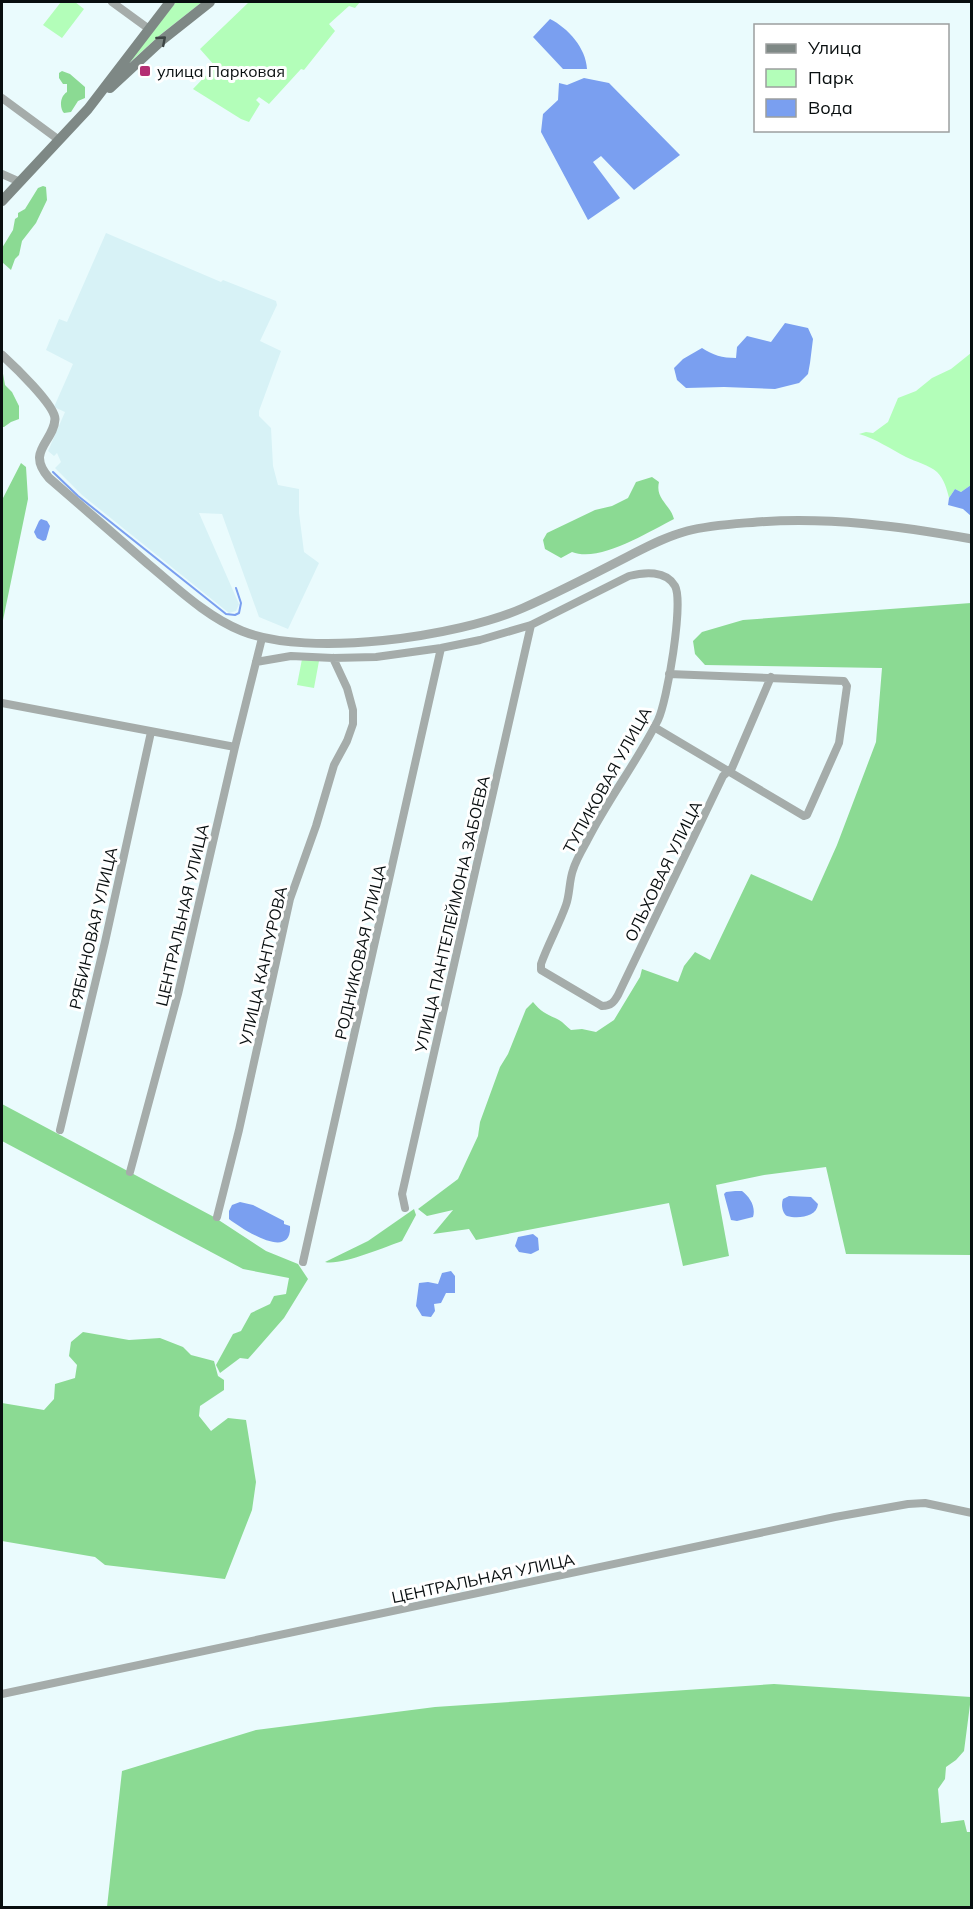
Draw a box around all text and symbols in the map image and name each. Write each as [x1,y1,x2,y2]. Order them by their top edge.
legend [754,24,949,132]
one-way arrow [155,36,166,47]
text: Улица [807,36,862,59]
place label: улица Парковая [157,61,285,81]
marker: улица Парковая [138,64,152,78]
text: Парк [808,66,854,89]
text: Вода [808,96,853,119]
street label: ТУПИКОВАЯ УЛИЦА [558,703,656,857]
street label: УЛИЦА ПАНТЕЛЕЙМОНА ЗАБОЕВА [410,773,494,1056]
street label: ОЛЬХОВАЯ УЛИЦА [620,797,706,945]
street label: ЦЕНТРАЛЬНАЯ УЛИЦА [151,822,213,1008]
street label: РЯБИНОВАЯ УЛИЦА [65,845,121,1011]
street label: РОДНИКОВАЯ УЛИЦА [330,862,390,1042]
street label: УЛИЦА КАНТУРОВА [235,884,291,1049]
street label: ЦЕНТРАЛЬНАЯ УЛИЦА [390,1549,577,1607]

